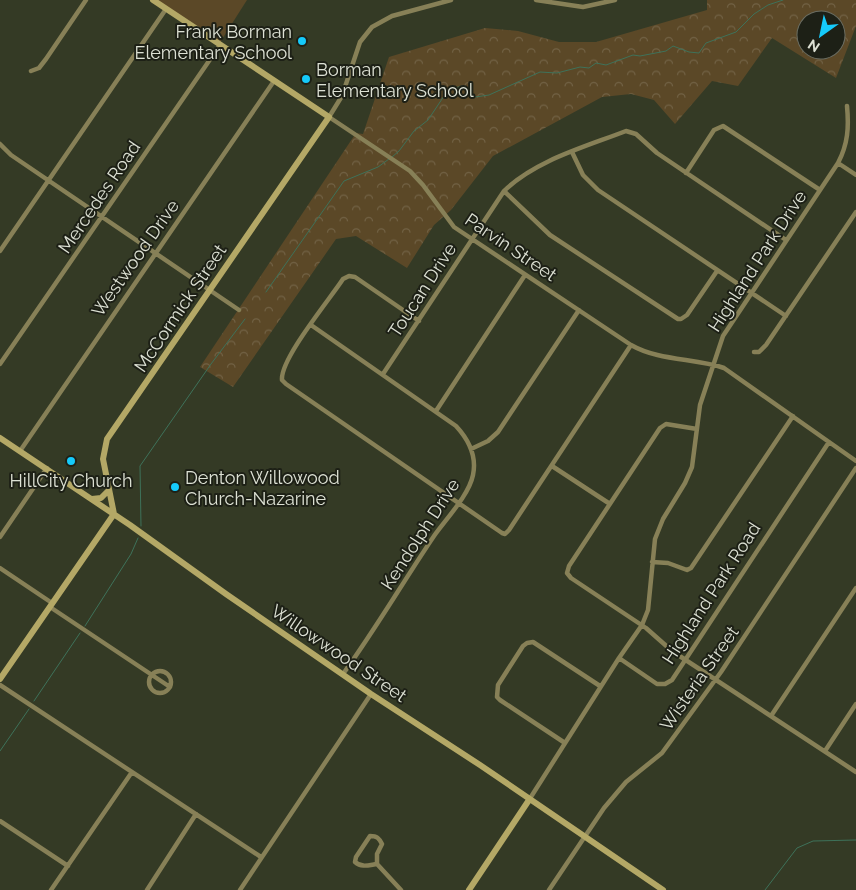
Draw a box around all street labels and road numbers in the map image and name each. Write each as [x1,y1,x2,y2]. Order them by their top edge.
street label: Mercedes Road [54,137,144,257]
street label: Highland Park Drive [703,186,811,336]
street label: Westwood Drive [87,195,183,320]
street label: Parvin Street [461,209,561,285]
street label: Toucan Drive [384,239,460,341]
street label: McCormick Street [130,240,230,376]
street label: Kendolph Drive [376,474,464,593]
street label: Highland Park Road [657,518,765,668]
street label: Willowwood Street [267,600,411,706]
street label: Wisteria Street [655,622,743,734]

